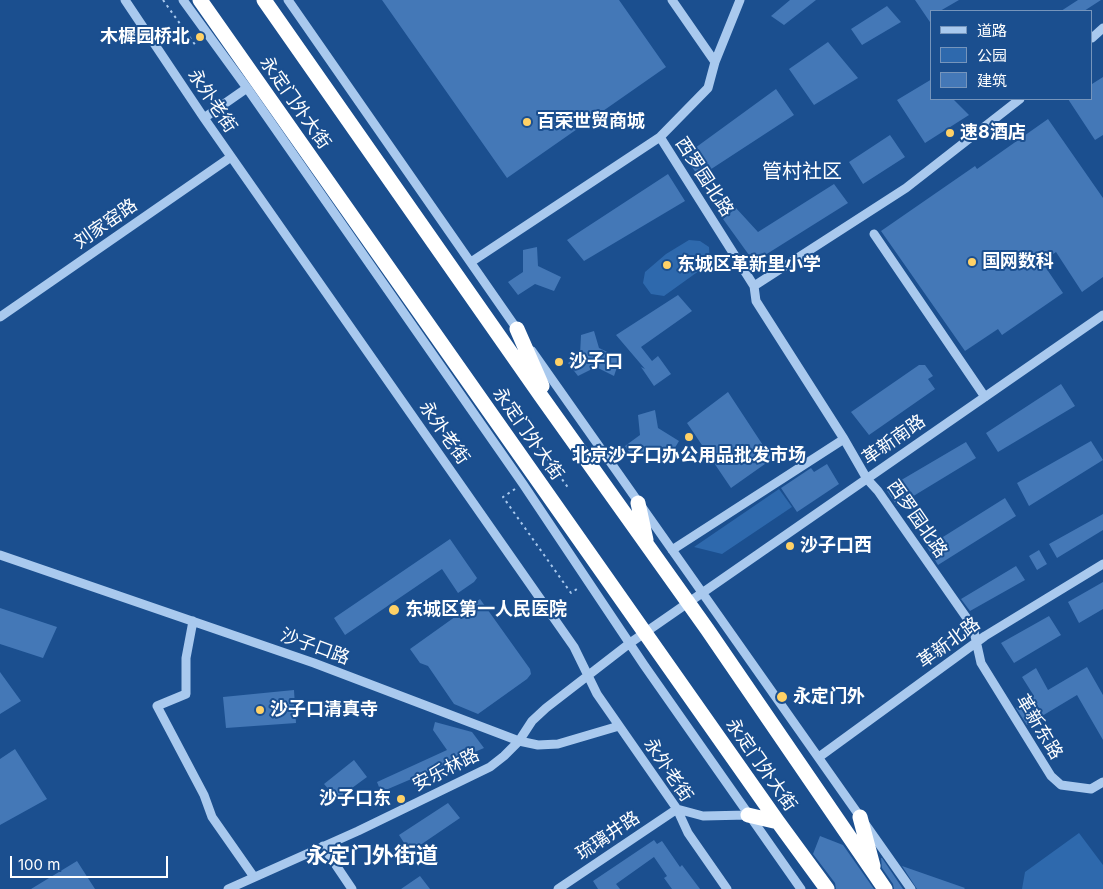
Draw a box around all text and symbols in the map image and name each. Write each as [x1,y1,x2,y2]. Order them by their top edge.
legend [930,10,1093,100]
text: 道路 [977,21,1007,40]
place label: 木樨园桥北 [100,26,190,48]
marker: 木樨园桥北 [194,31,206,43]
text: 公园 [977,46,1007,65]
street label: 永定门外大街 [255,53,335,153]
street label: 永外老街 [183,65,241,137]
text: 建筑 [977,71,1007,90]
place label: 百荣世贸商城 [537,111,645,133]
marker: 百荣世贸商城 [521,116,533,128]
place label: 速8酒店 [960,122,1026,144]
marker: 速8酒店 [944,127,956,139]
street label: 西罗园北路 [670,133,738,221]
district label: 管村社区 [762,160,842,184]
street label: 刘家窑路 [70,195,142,253]
place label: 国网数科 [982,251,1054,273]
place label: 东城区革新里小学 [677,254,821,276]
marker: 国网数科 [966,256,978,268]
marker: 东城区革新里小学 [661,259,673,271]
place label: 沙子口 [569,351,623,373]
marker: 沙子口 [553,356,565,368]
street label: 永定门外大街 [488,384,568,484]
street label: 永外老街 [415,397,473,469]
street label: 革新南路 [858,411,930,469]
marker: 北京沙子口办公用品批发市场 [683,431,695,443]
place label: 北京沙子口办公用品批发市场 [572,445,806,467]
street label: 西罗园北路 [882,476,952,562]
place label: 沙子口西 [800,535,872,557]
marker: 沙子口西 [784,540,796,552]
place label: 东城区第一人民医院 [405,599,567,621]
marker: 东城区第一人民医院 [387,603,401,617]
street label: 革新北路 [914,613,984,673]
street label: 沙子口路 [277,625,353,669]
place label: 永定门外 [793,686,865,708]
marker: 永定门外 [775,690,789,704]
street label: 革新东路 [1011,691,1067,763]
place label: 沙子口清真寺 [270,699,378,721]
marker: 沙子口清真寺 [254,704,266,716]
street label: 永定门外大街 [721,715,801,815]
street label: 永外老街 [639,734,697,806]
street label: 安乐林路 [409,744,483,796]
place label: 沙子口东 [319,788,391,810]
marker: 沙子口东 [395,793,407,805]
street label: 琉璃井路 [572,807,644,865]
district label: 永定门外街道 [306,843,438,869]
scale bar [12,846,170,878]
text: 100 m [18,855,60,874]

